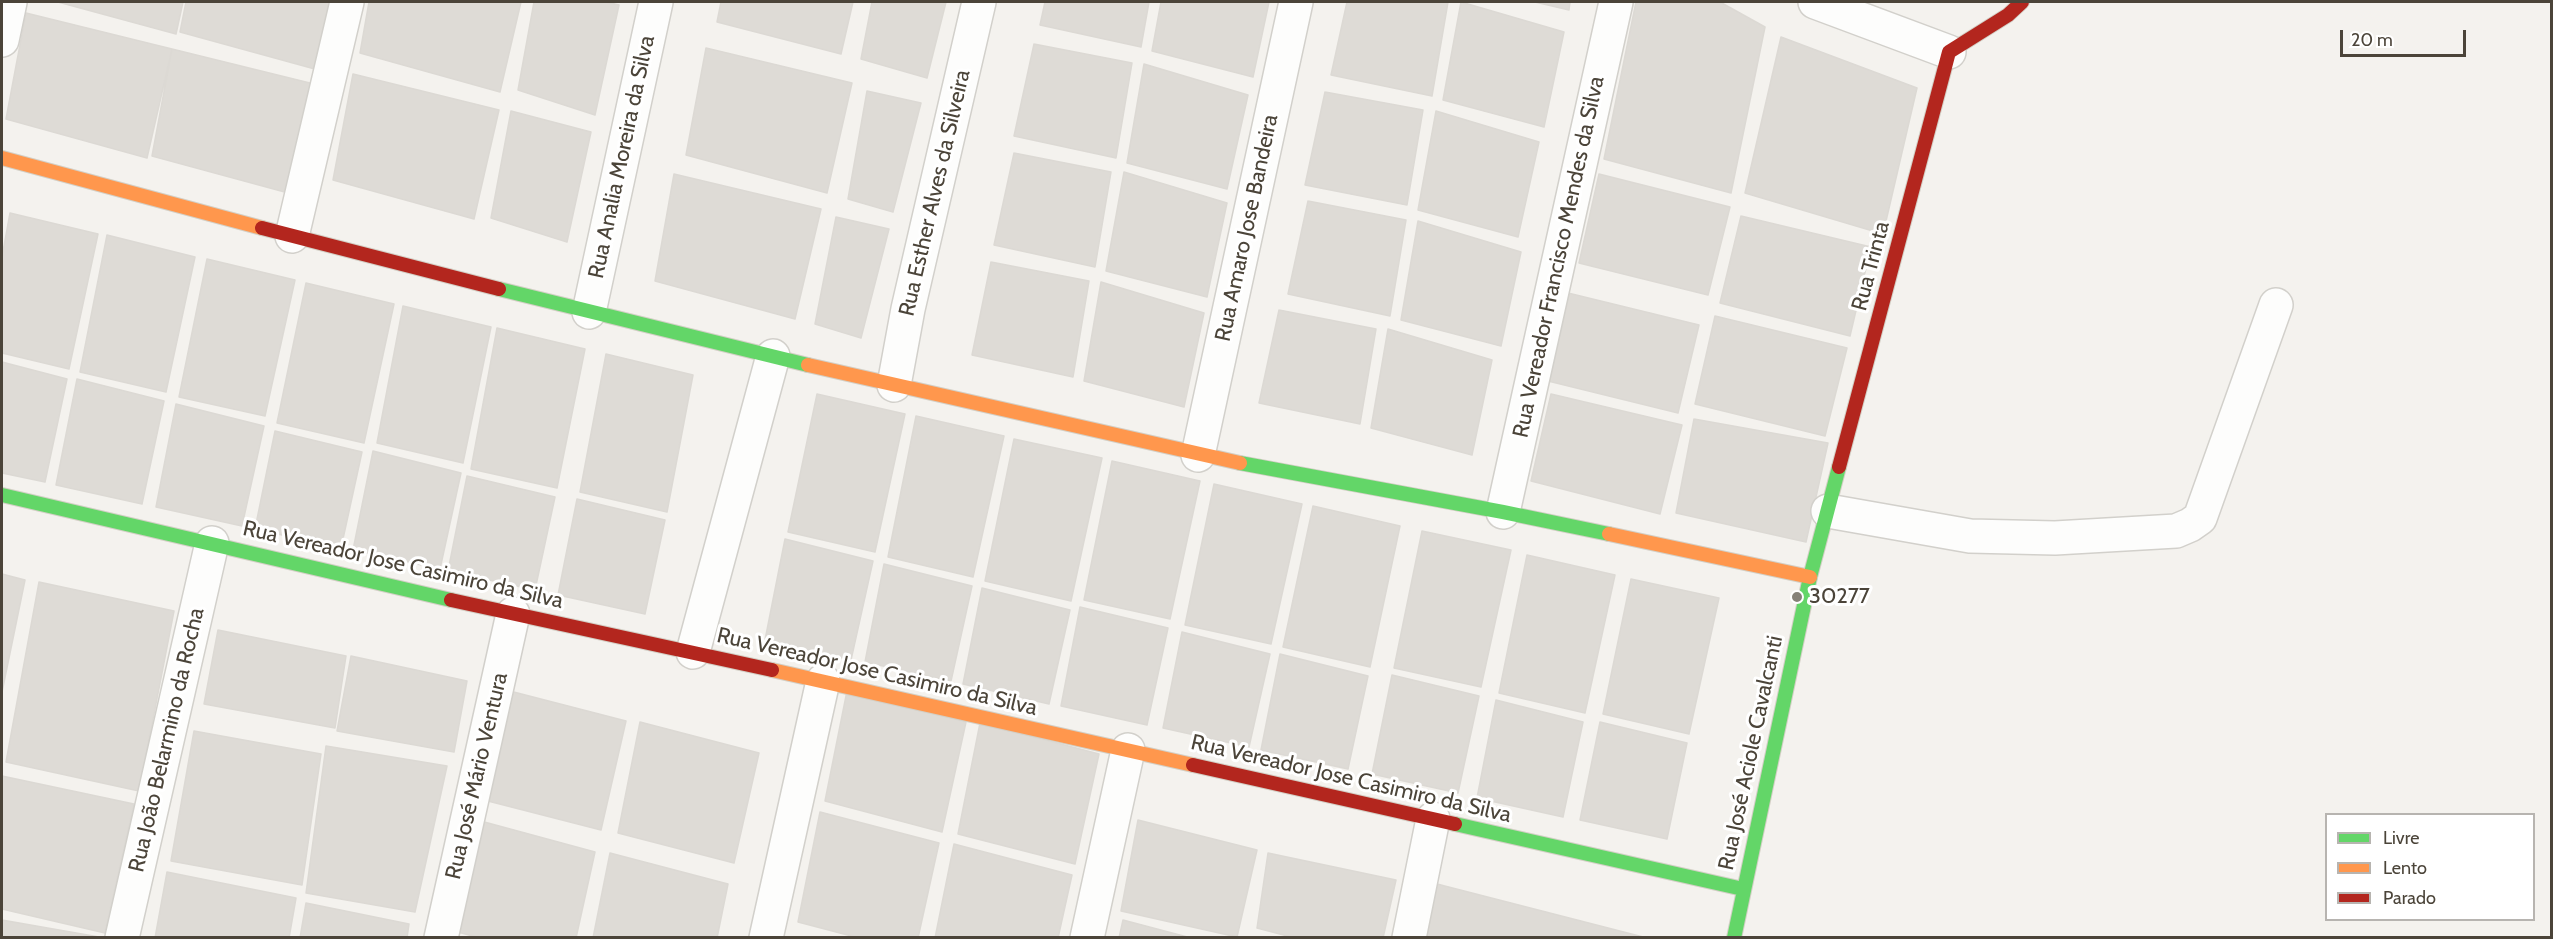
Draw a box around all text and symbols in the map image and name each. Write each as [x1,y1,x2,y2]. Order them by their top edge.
scale bar [2343,18,2469,56]
text: 20 m [2351,29,2393,51]
street label: Rua Analia Moreira da Silva [583,33,661,281]
street label: Rua Esther Alves da Silveira [894,67,976,319]
street label: Rua Vereador Francisco Mendes da Silva [1508,74,1610,440]
street label: Rua Amaro Jose Bandeira [1210,112,1284,344]
street label: Rua Trinta [1846,218,1896,314]
street label: Rua Vereador Jose Casimiro da Silva [240,515,566,615]
place label: 30277 [1809,584,1870,610]
marker: 30277 [1790,590,1804,604]
street label: Rua João Belarmino da Rocha [124,605,210,875]
street label: Rua Vereador Jose Casimiro da Silva [714,622,1040,722]
street label: Rua José Aciole Cavalcanti [1713,633,1789,873]
street label: Rua José Mário Ventura [440,670,514,882]
street label: Rua Vereador Jose Casimiro da Silva [1188,729,1514,829]
legend [2325,813,2535,921]
text: Livre [2383,827,2419,849]
text: Lento [2383,857,2427,879]
text: Parado [2383,887,2436,909]

